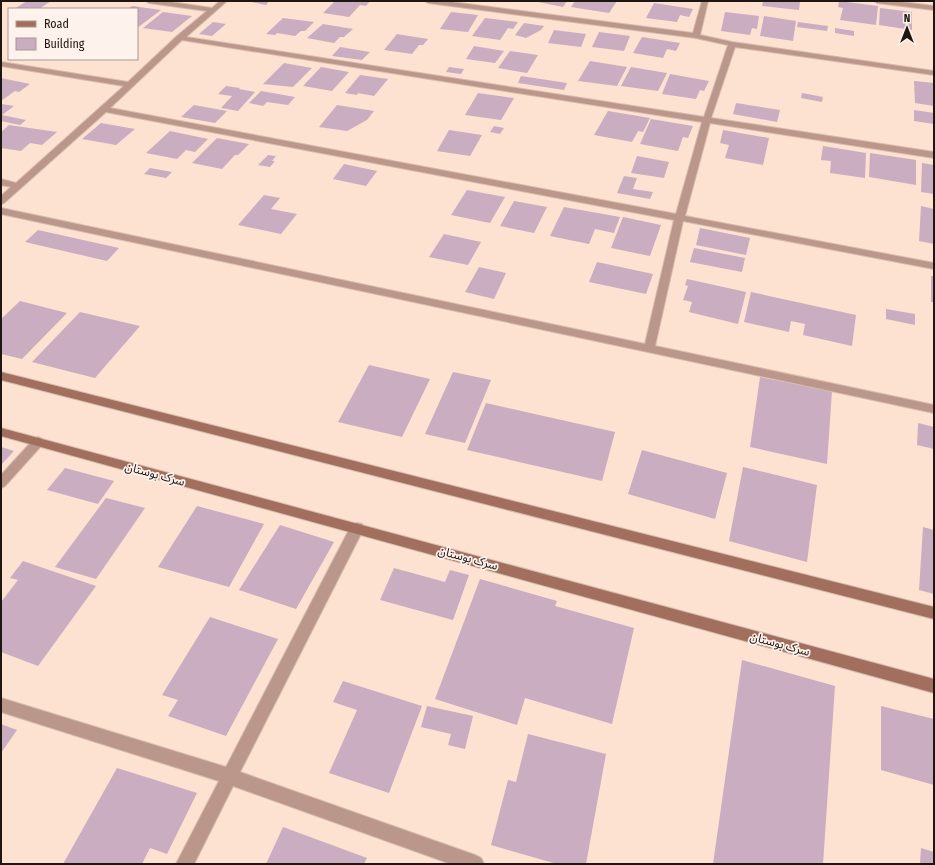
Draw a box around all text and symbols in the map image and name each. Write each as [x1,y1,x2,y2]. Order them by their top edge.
legend [8,8,138,60]
north arrow [887,8,927,48]
text: N [904,12,910,25]
text: Road [44,17,69,31]
text: Building [44,37,85,51]
street label: سرک بوستان [123,459,187,489]
street label: سرک بوستان [436,543,500,573]
street label: سرک بوستان [748,629,812,659]

